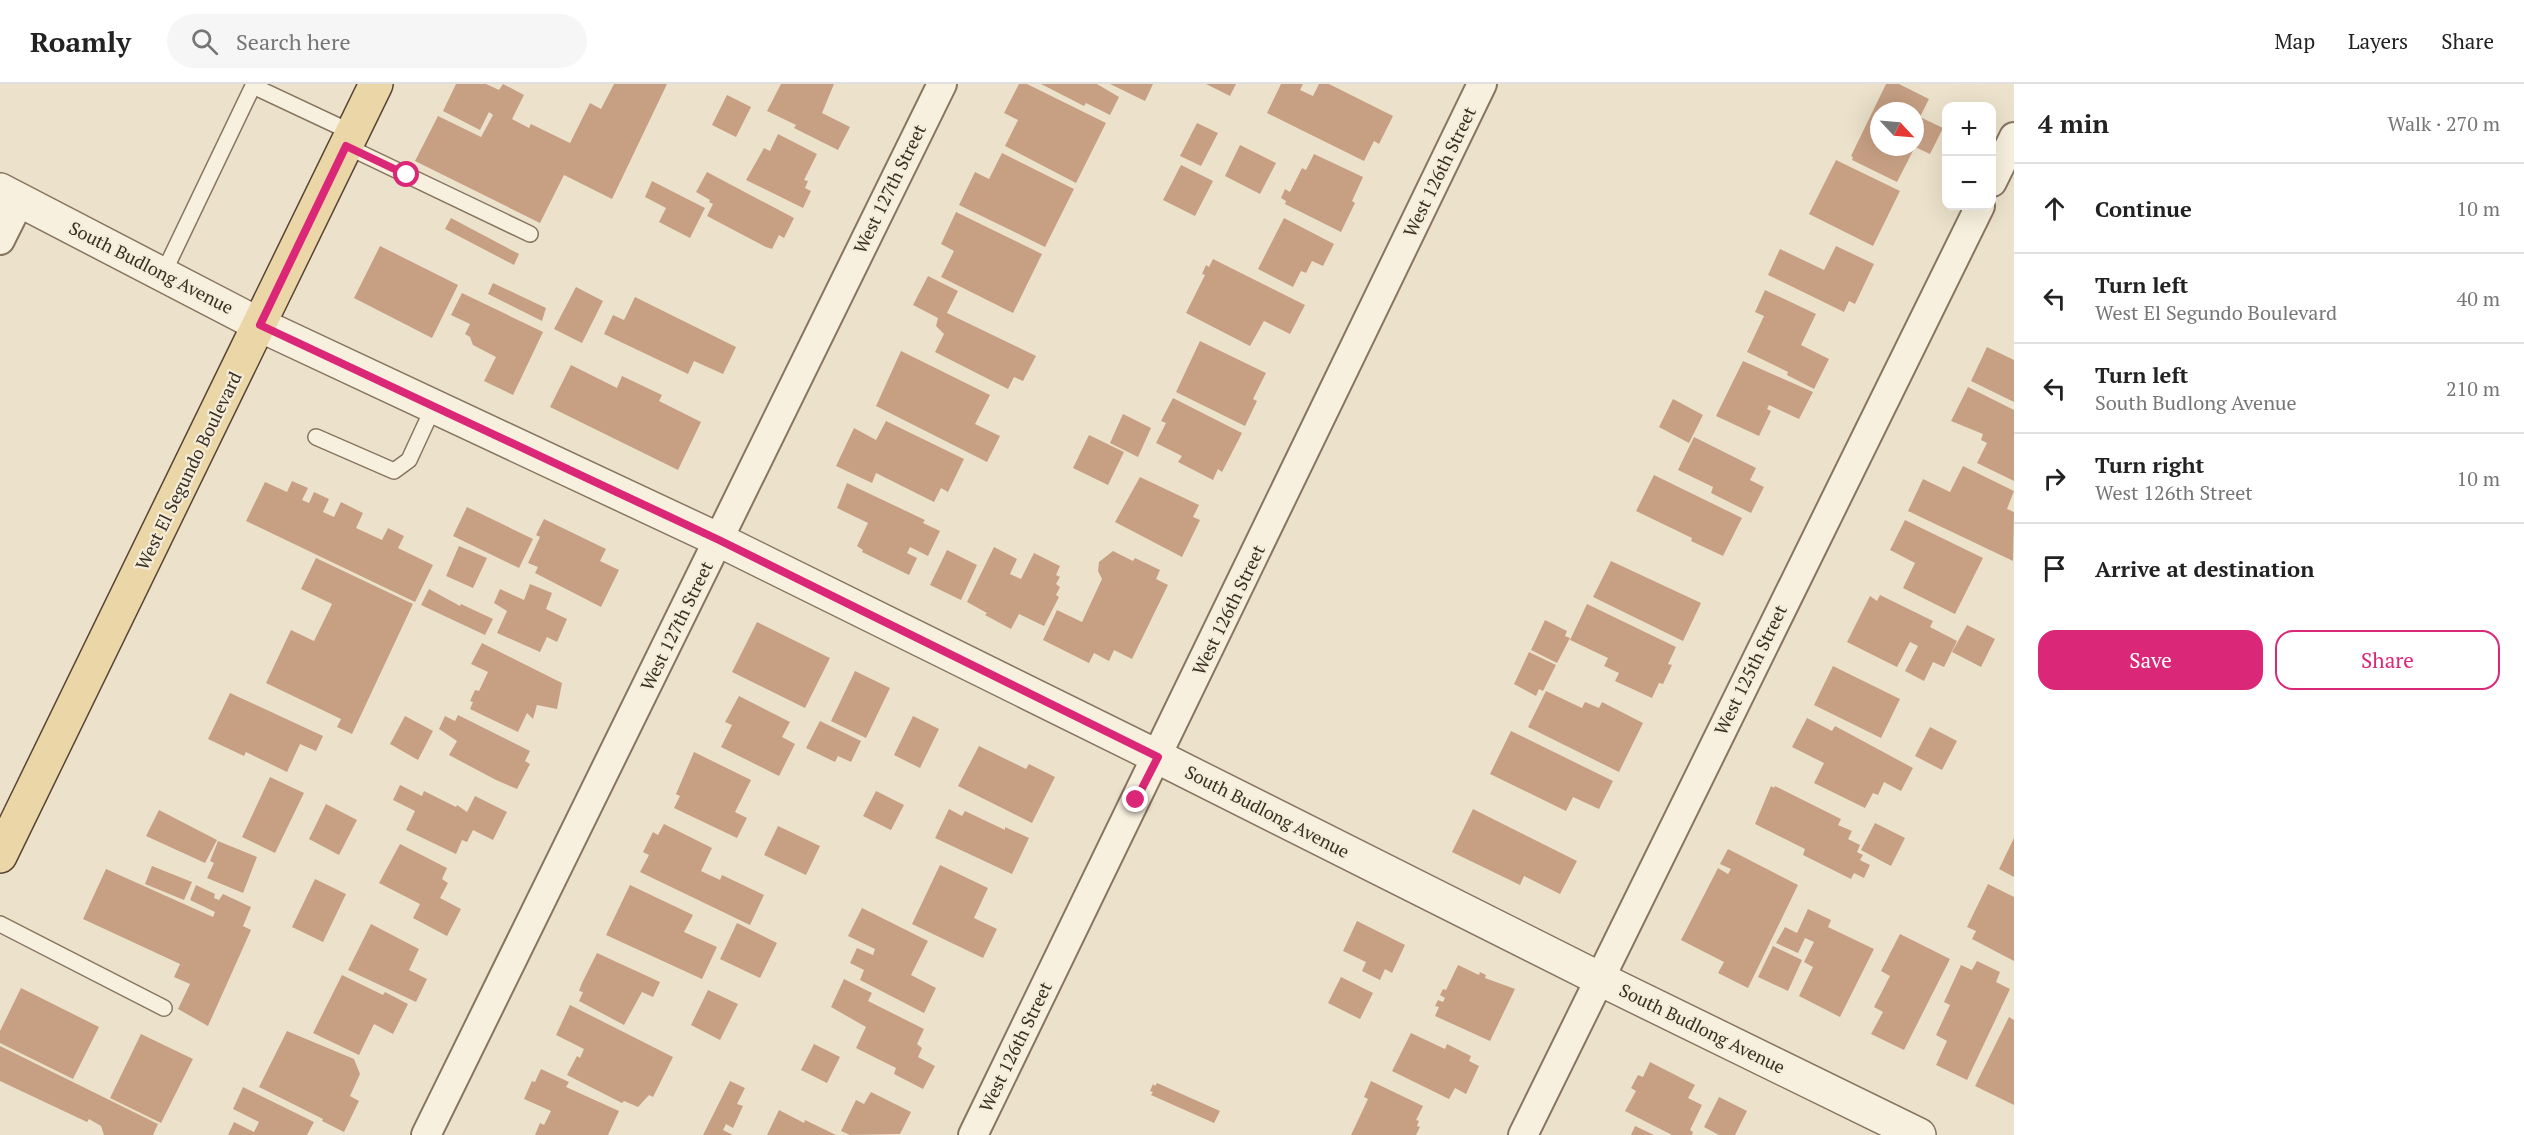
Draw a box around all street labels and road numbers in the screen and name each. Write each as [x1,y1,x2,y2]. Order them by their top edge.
street label: West 126th Street [1397,102,1481,241]
street label: West 127th Street [847,120,931,257]
street label: South Budlong Avenue [65,215,238,319]
street label: West El Segundo Boulevard [130,367,247,574]
street label: West 126th Street [1186,540,1270,679]
street label: West 127th Street [634,557,718,694]
street label: West 125th Street [1708,600,1792,739]
street label: South Budlong Avenue [1181,759,1354,863]
street label: West 126th Street [973,977,1057,1116]
street label: South Budlong Avenue [1616,978,1789,1079]

